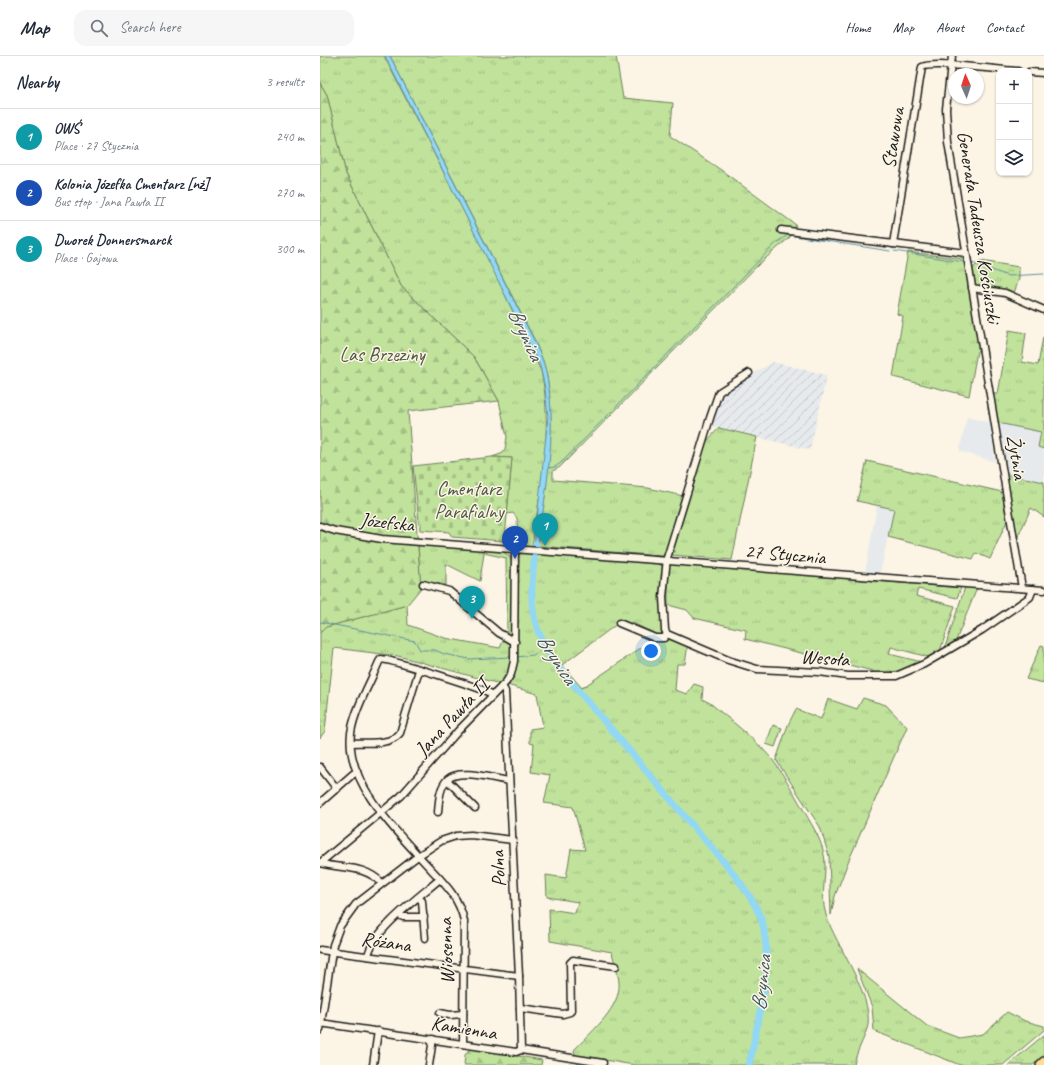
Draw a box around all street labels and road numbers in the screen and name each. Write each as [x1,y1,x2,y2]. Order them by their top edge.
street label: Stawowa [876,104,910,170]
street label: Generała Tadeusza Kościuszki [951,129,1007,327]
street label: Żytnia [1001,433,1033,483]
street label: Józefska [358,507,417,537]
street label: 27 Stycznia [744,538,828,570]
street label: Wesoła [800,644,851,672]
street label: Jana Pawła II [409,670,497,762]
street label: Polna [484,848,511,888]
street label: Wiosenna [432,916,460,984]
street label: Różana [360,926,414,958]
street label: Kamienna [429,1010,500,1046]

